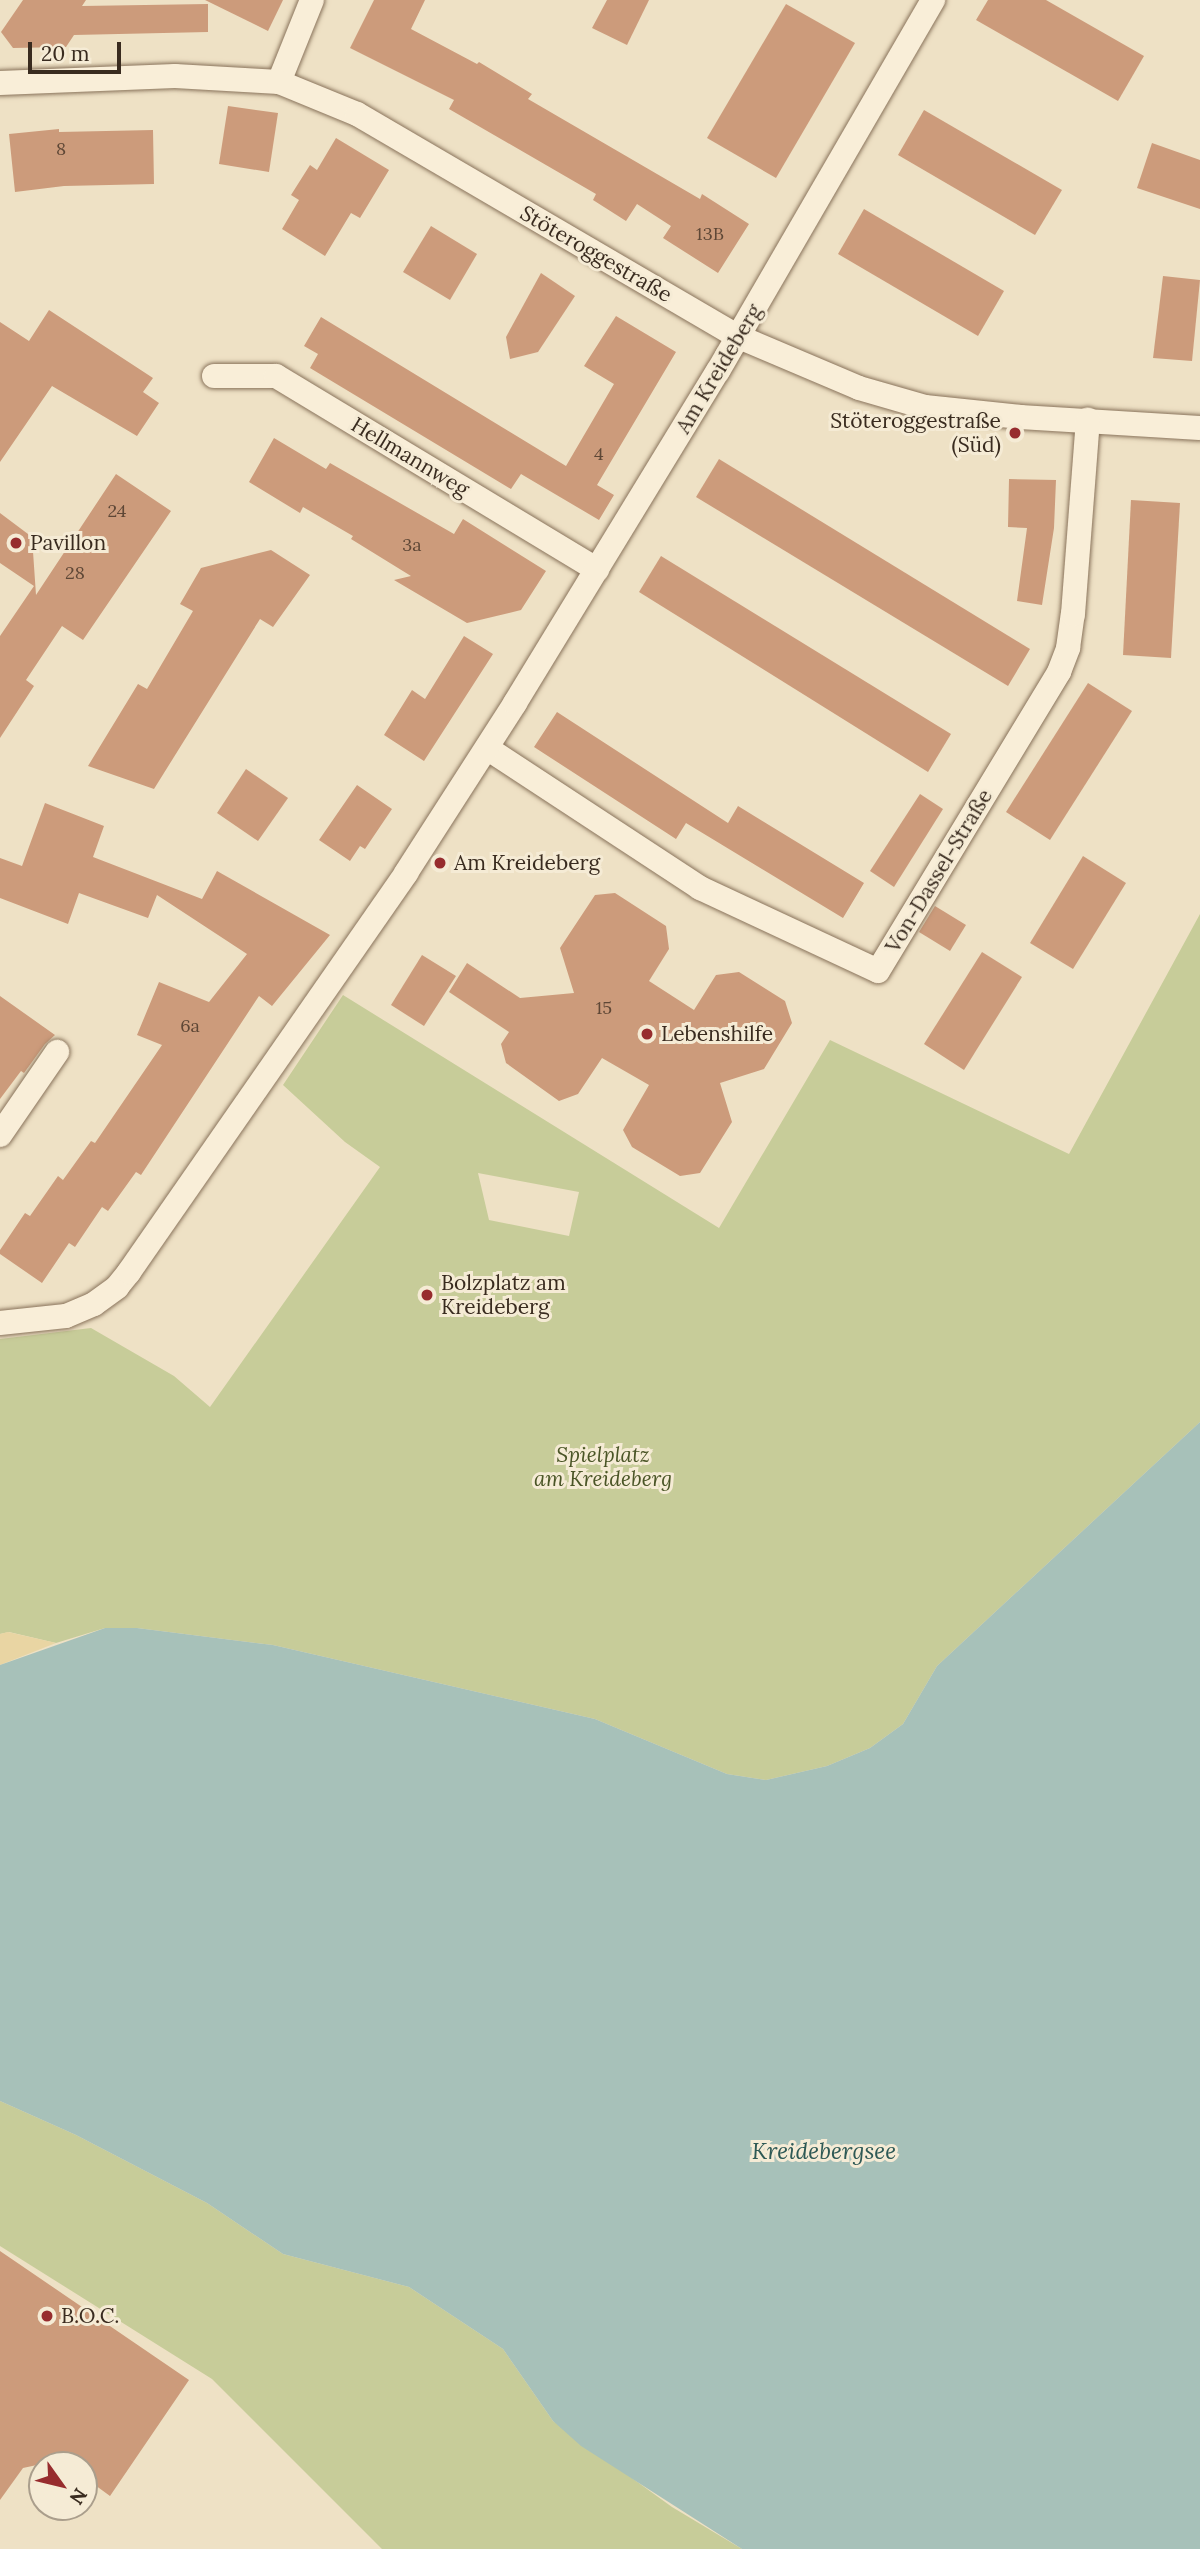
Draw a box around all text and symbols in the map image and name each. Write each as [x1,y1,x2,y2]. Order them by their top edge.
scale bar [32,28,124,72]
text: 20 m [41,40,90,67]
house number: 8 [56,138,66,160]
street label: Stöteroggestraße [516,200,676,308]
house number: 13B [696,223,724,245]
street label: Am Kreideberg [671,300,767,438]
place label: Stöteroggestraße (Süd) [830,408,1001,458]
street label: Hellmannweg [346,412,474,502]
marker: Stöteroggestraße (Süd) [1007,425,1023,441]
house number: 4 [594,443,604,465]
house number: 24 [107,500,127,522]
place label: Pavillon [30,530,106,556]
house number: 3a [402,534,422,556]
marker: Pavillon [8,535,24,551]
house number: 28 [65,562,85,584]
street label: Von-Dassel-Straße [880,785,998,957]
place label: Am Kreideberg [454,850,600,876]
marker: Am Kreideberg [432,855,448,871]
house number: 15 [596,997,612,1019]
house number: 6a [180,1015,200,1037]
place label: Lebenshilfe [661,1021,773,1047]
marker: Lebenshilfe [639,1026,655,1042]
place label: Bolzplatz am Kreideberg [441,1270,566,1320]
marker: Bolzplatz am Kreideberg [419,1287,435,1303]
park label: Spielplatz am Kreideberg [534,1442,672,1492]
water label: Kreidebergsee [752,2137,896,2165]
place label: B.O.C. [61,2303,120,2329]
marker: B.O.C. [39,2308,55,2324]
north arrow [28,2451,98,2521]
text: N [65,2484,93,2509]

